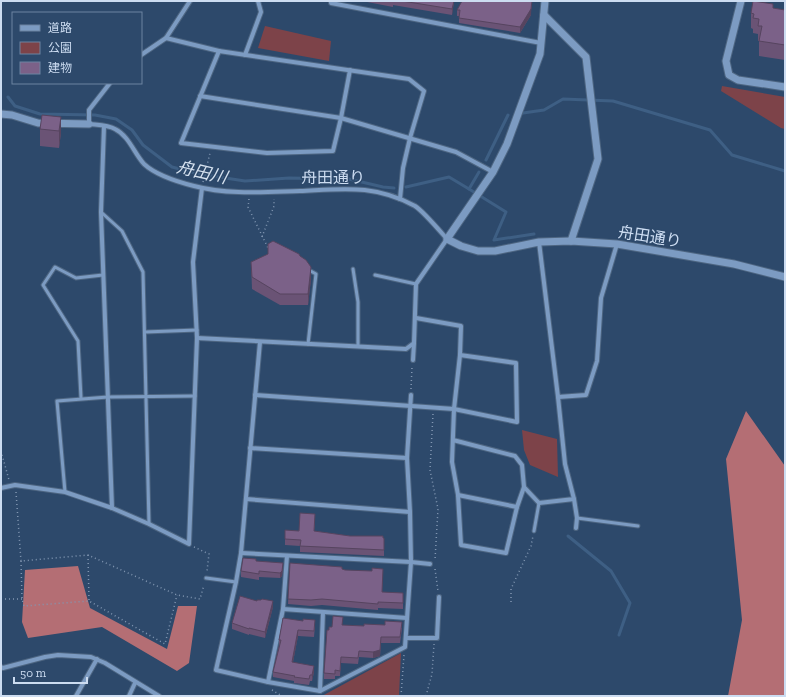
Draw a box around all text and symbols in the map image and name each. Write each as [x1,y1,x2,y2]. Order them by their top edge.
legend [12,12,142,84]
text: 道路 [48,21,72,35]
text: 公園 [48,41,72,55]
text: 建物 [48,61,72,75]
water label: 舟田川 [175,157,231,188]
street label: 舟田通り [301,168,365,187]
street label: 舟田通り [617,222,683,251]
scale bar [14,659,87,685]
text: 50 m [20,666,47,680]

